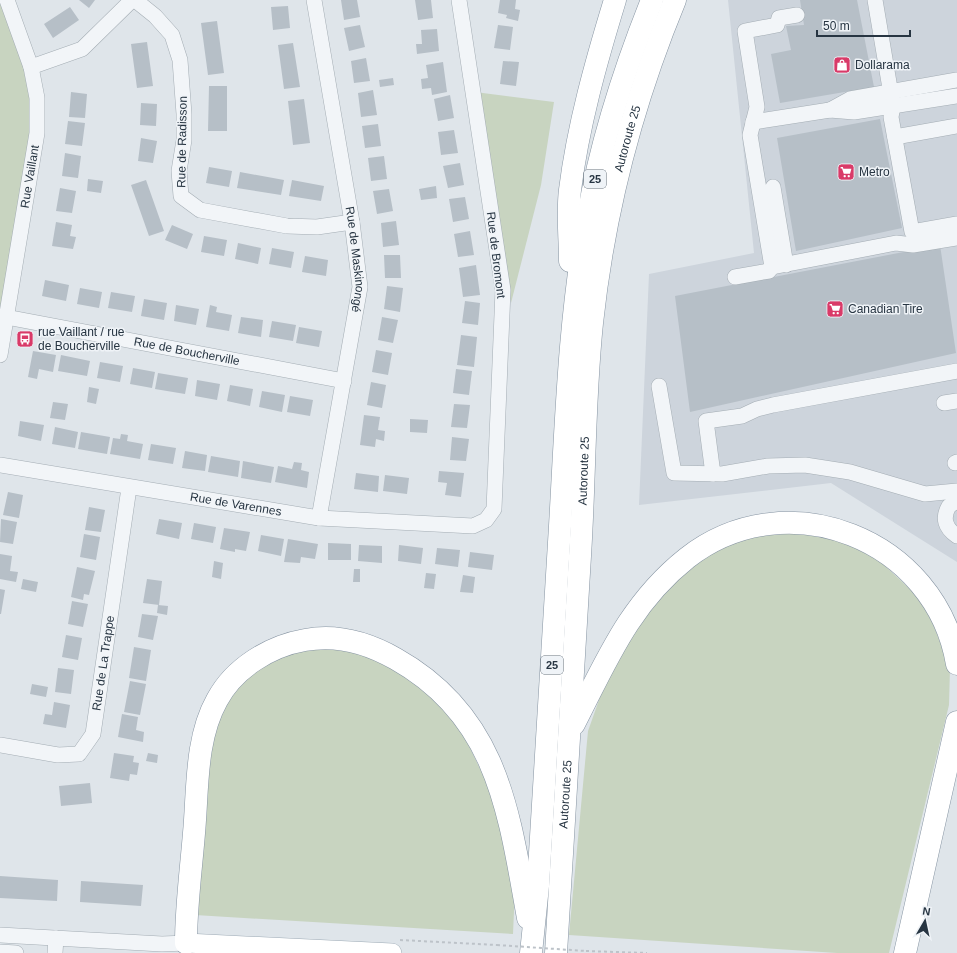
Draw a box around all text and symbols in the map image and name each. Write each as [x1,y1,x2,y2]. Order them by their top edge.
scale bar [817,12,910,38]
text: 50 m [823,19,850,33]
shop icon: Dollarama [832,55,852,75]
place label: Dollarama [855,58,910,72]
street label: Rue de Radisson [174,96,190,188]
street label: Autoroute 25 [612,103,644,174]
street label: Rue Vaillant [18,143,42,209]
supermarket icon: Metro [836,162,856,182]
place label: Metro [859,165,890,179]
road number: 25 [584,170,606,188]
street label: Rue de Maskinongé [342,205,367,314]
street label: Rue de Bromont [484,211,508,300]
supermarket icon: Canadian Tire [825,299,845,319]
place label: Canadian Tire [848,302,923,316]
place label: rue Vaillant / rue de Boucherville [38,325,125,353]
bus stop icon: rue Vaillant / rue de Boucherville [15,329,35,349]
street label: Rue de Boucherville [133,334,241,368]
street label: Autoroute 25 [576,436,592,505]
street label: Rue de Varennes [189,490,283,519]
street label: Rue de La Trappe [89,614,117,712]
road number: 25 [541,656,563,674]
street label: Autoroute 25 [556,759,575,829]
north arrow [905,901,945,941]
text: N [922,905,931,918]

